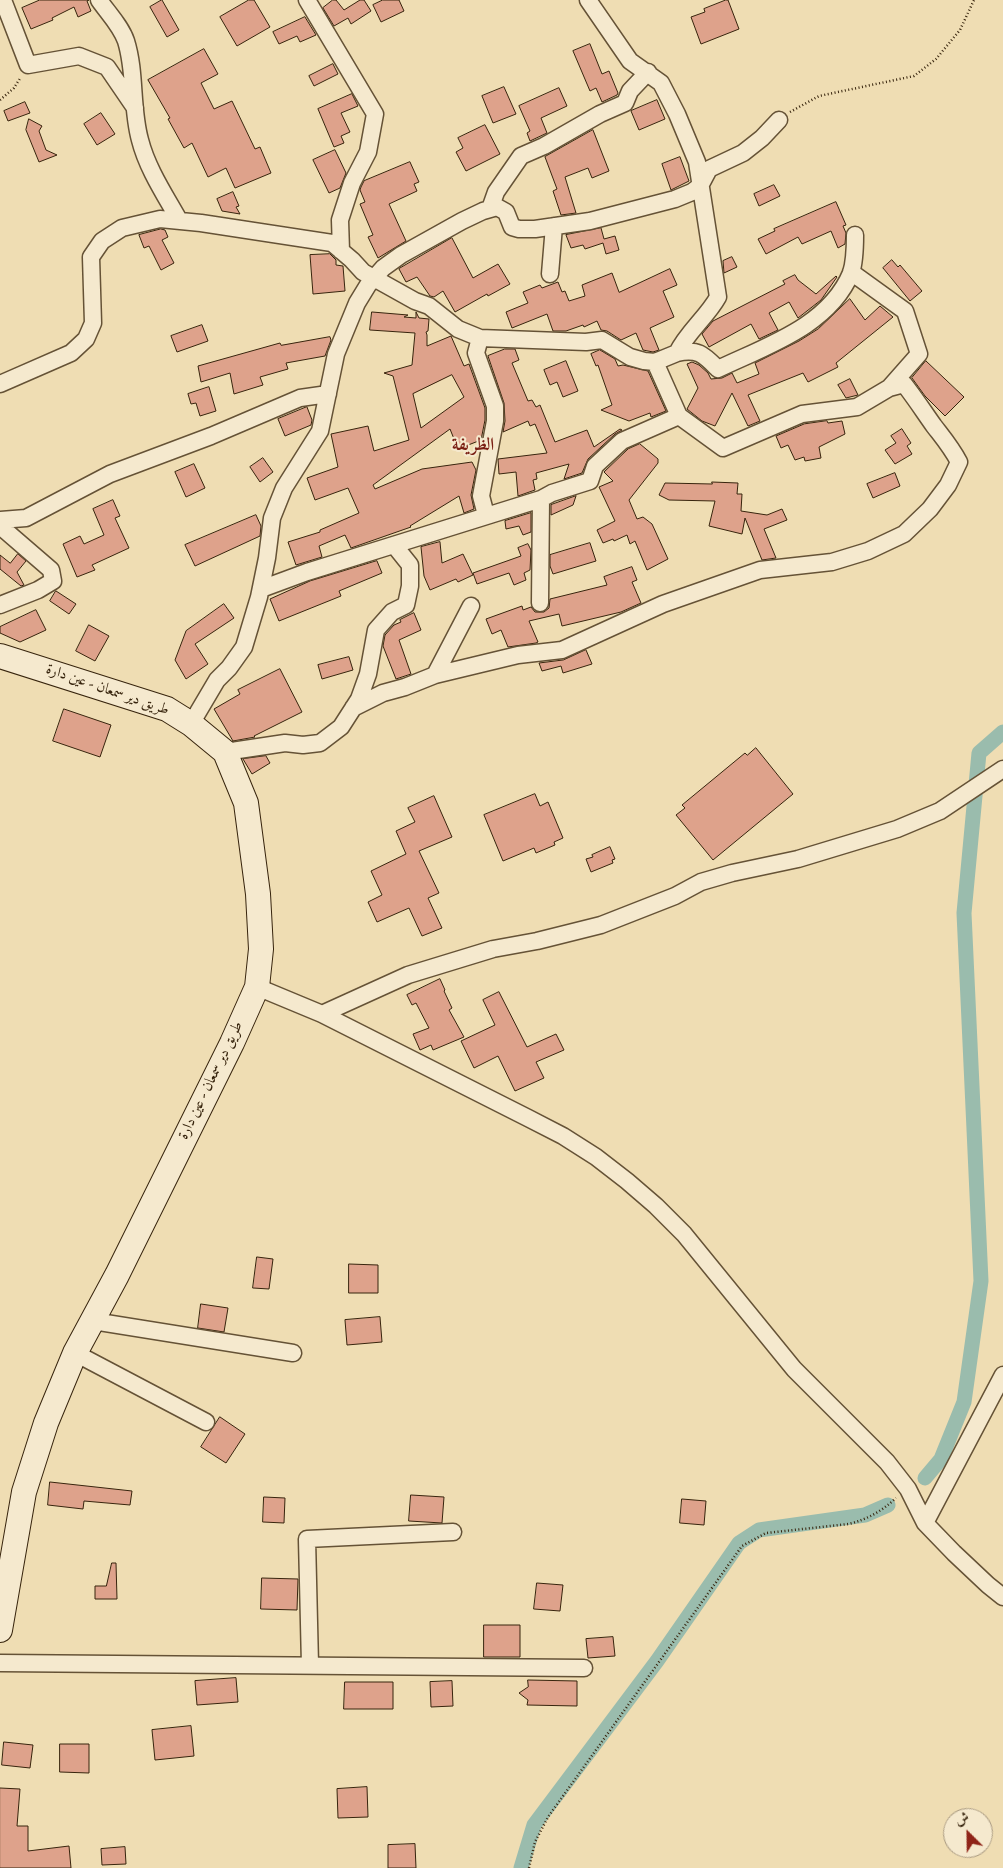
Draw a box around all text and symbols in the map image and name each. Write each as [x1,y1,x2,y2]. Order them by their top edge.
district label: الظريفة [452,436,494,458]
street label: طريق دير سمعان - عين دارة [43,661,171,721]
street label: طريق دير سمعان - عين دارة [176,1019,248,1143]
north arrow [943,1808,993,1858]
text: ش [952,1808,973,1832]

